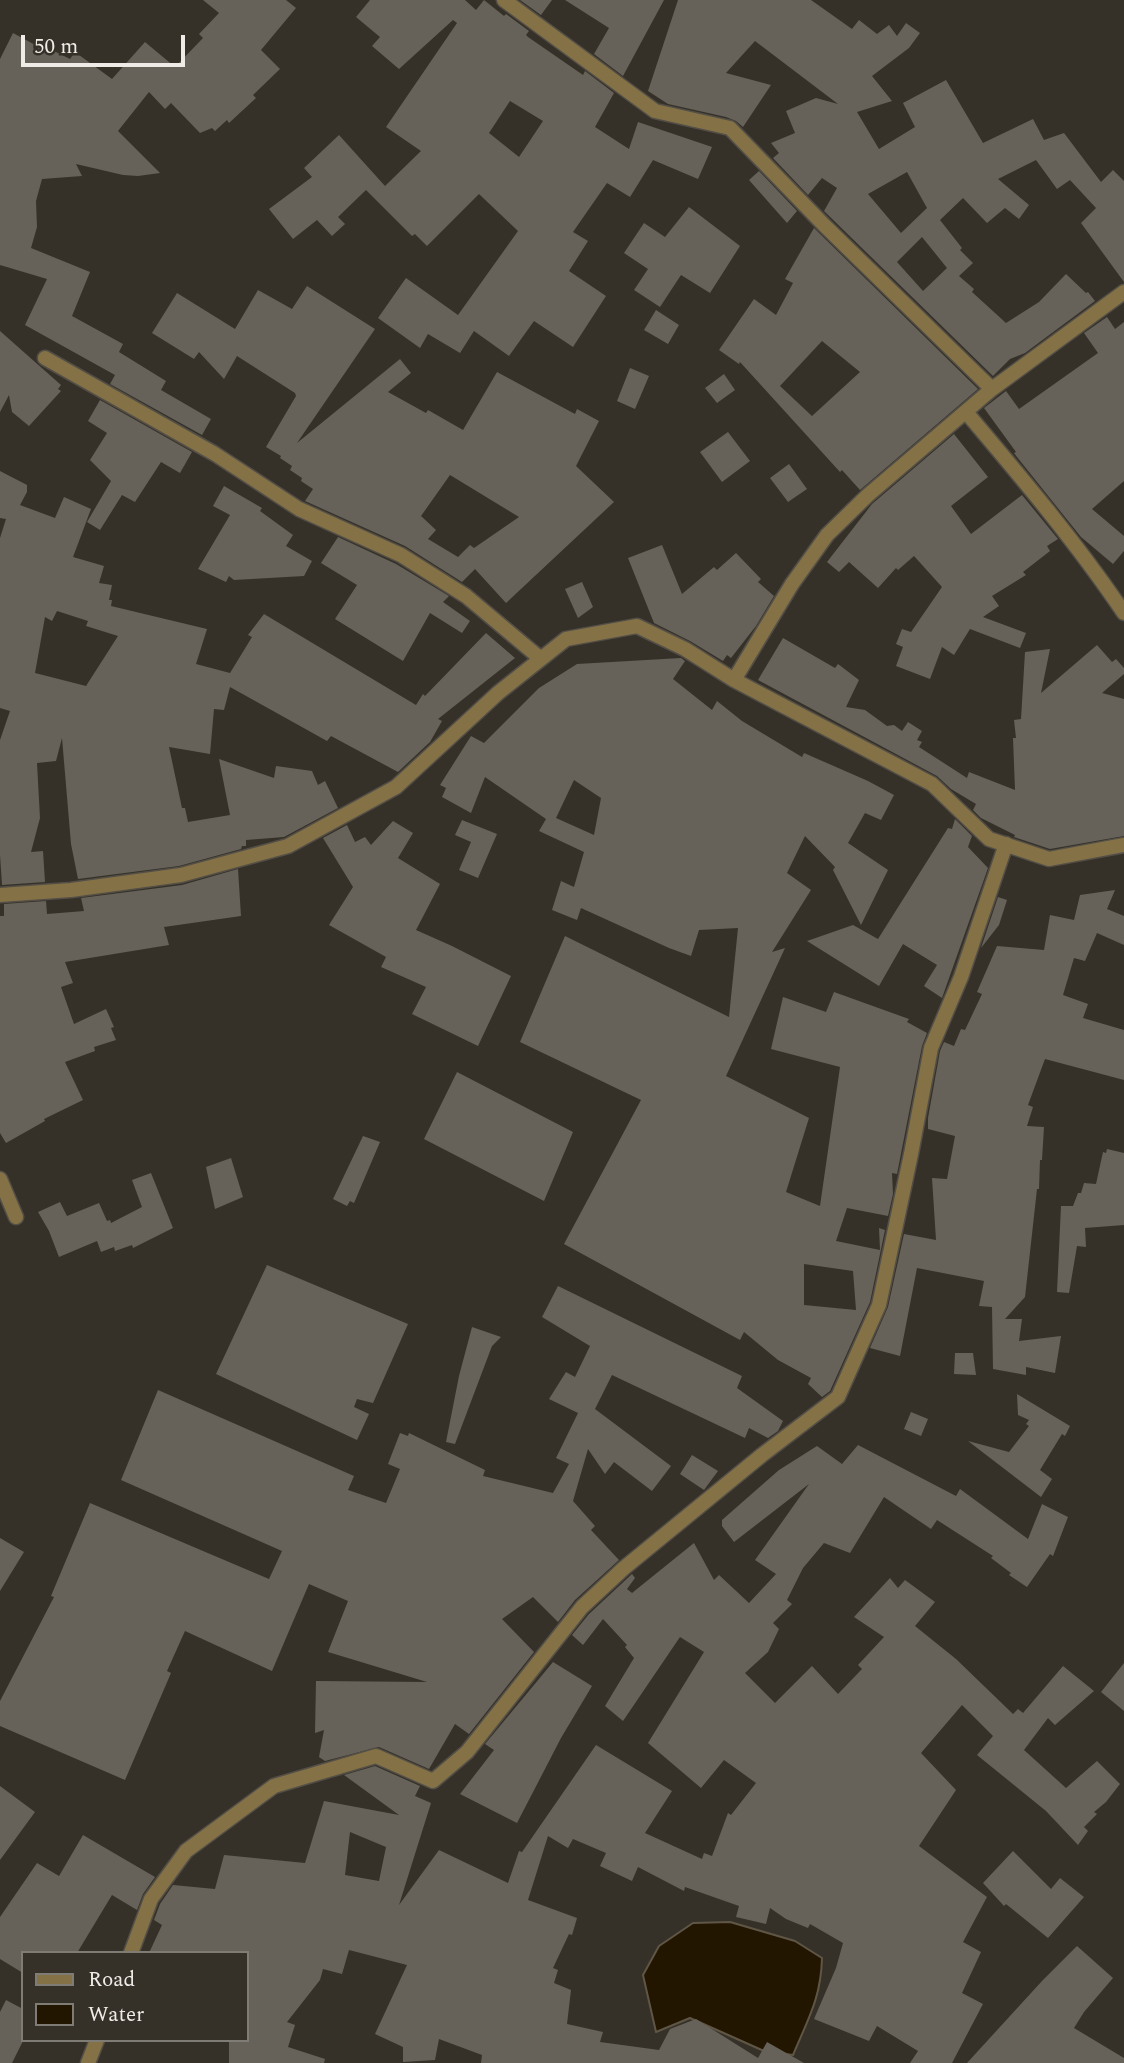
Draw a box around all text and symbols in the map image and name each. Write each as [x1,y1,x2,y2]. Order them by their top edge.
scale bar [24,21,189,65]
text: 50 m [34,31,78,63]
legend [21,1951,248,2042]
text: Road [88,1964,135,1996]
text: Water [88,1999,144,2031]

